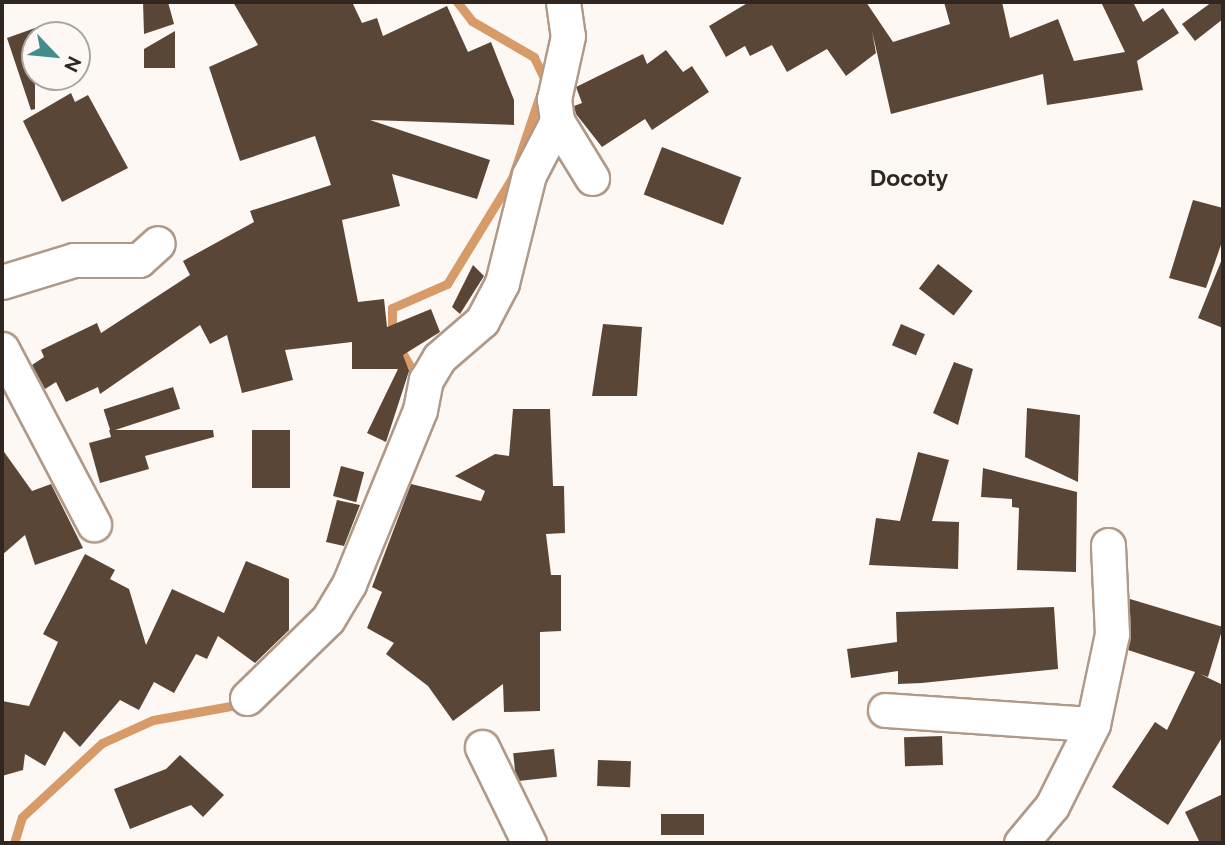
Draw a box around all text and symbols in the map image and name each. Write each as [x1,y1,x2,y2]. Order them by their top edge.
north arrow [21,21,91,91]
text: N [60,53,86,76]
district label: Docoty [870,164,948,192]

